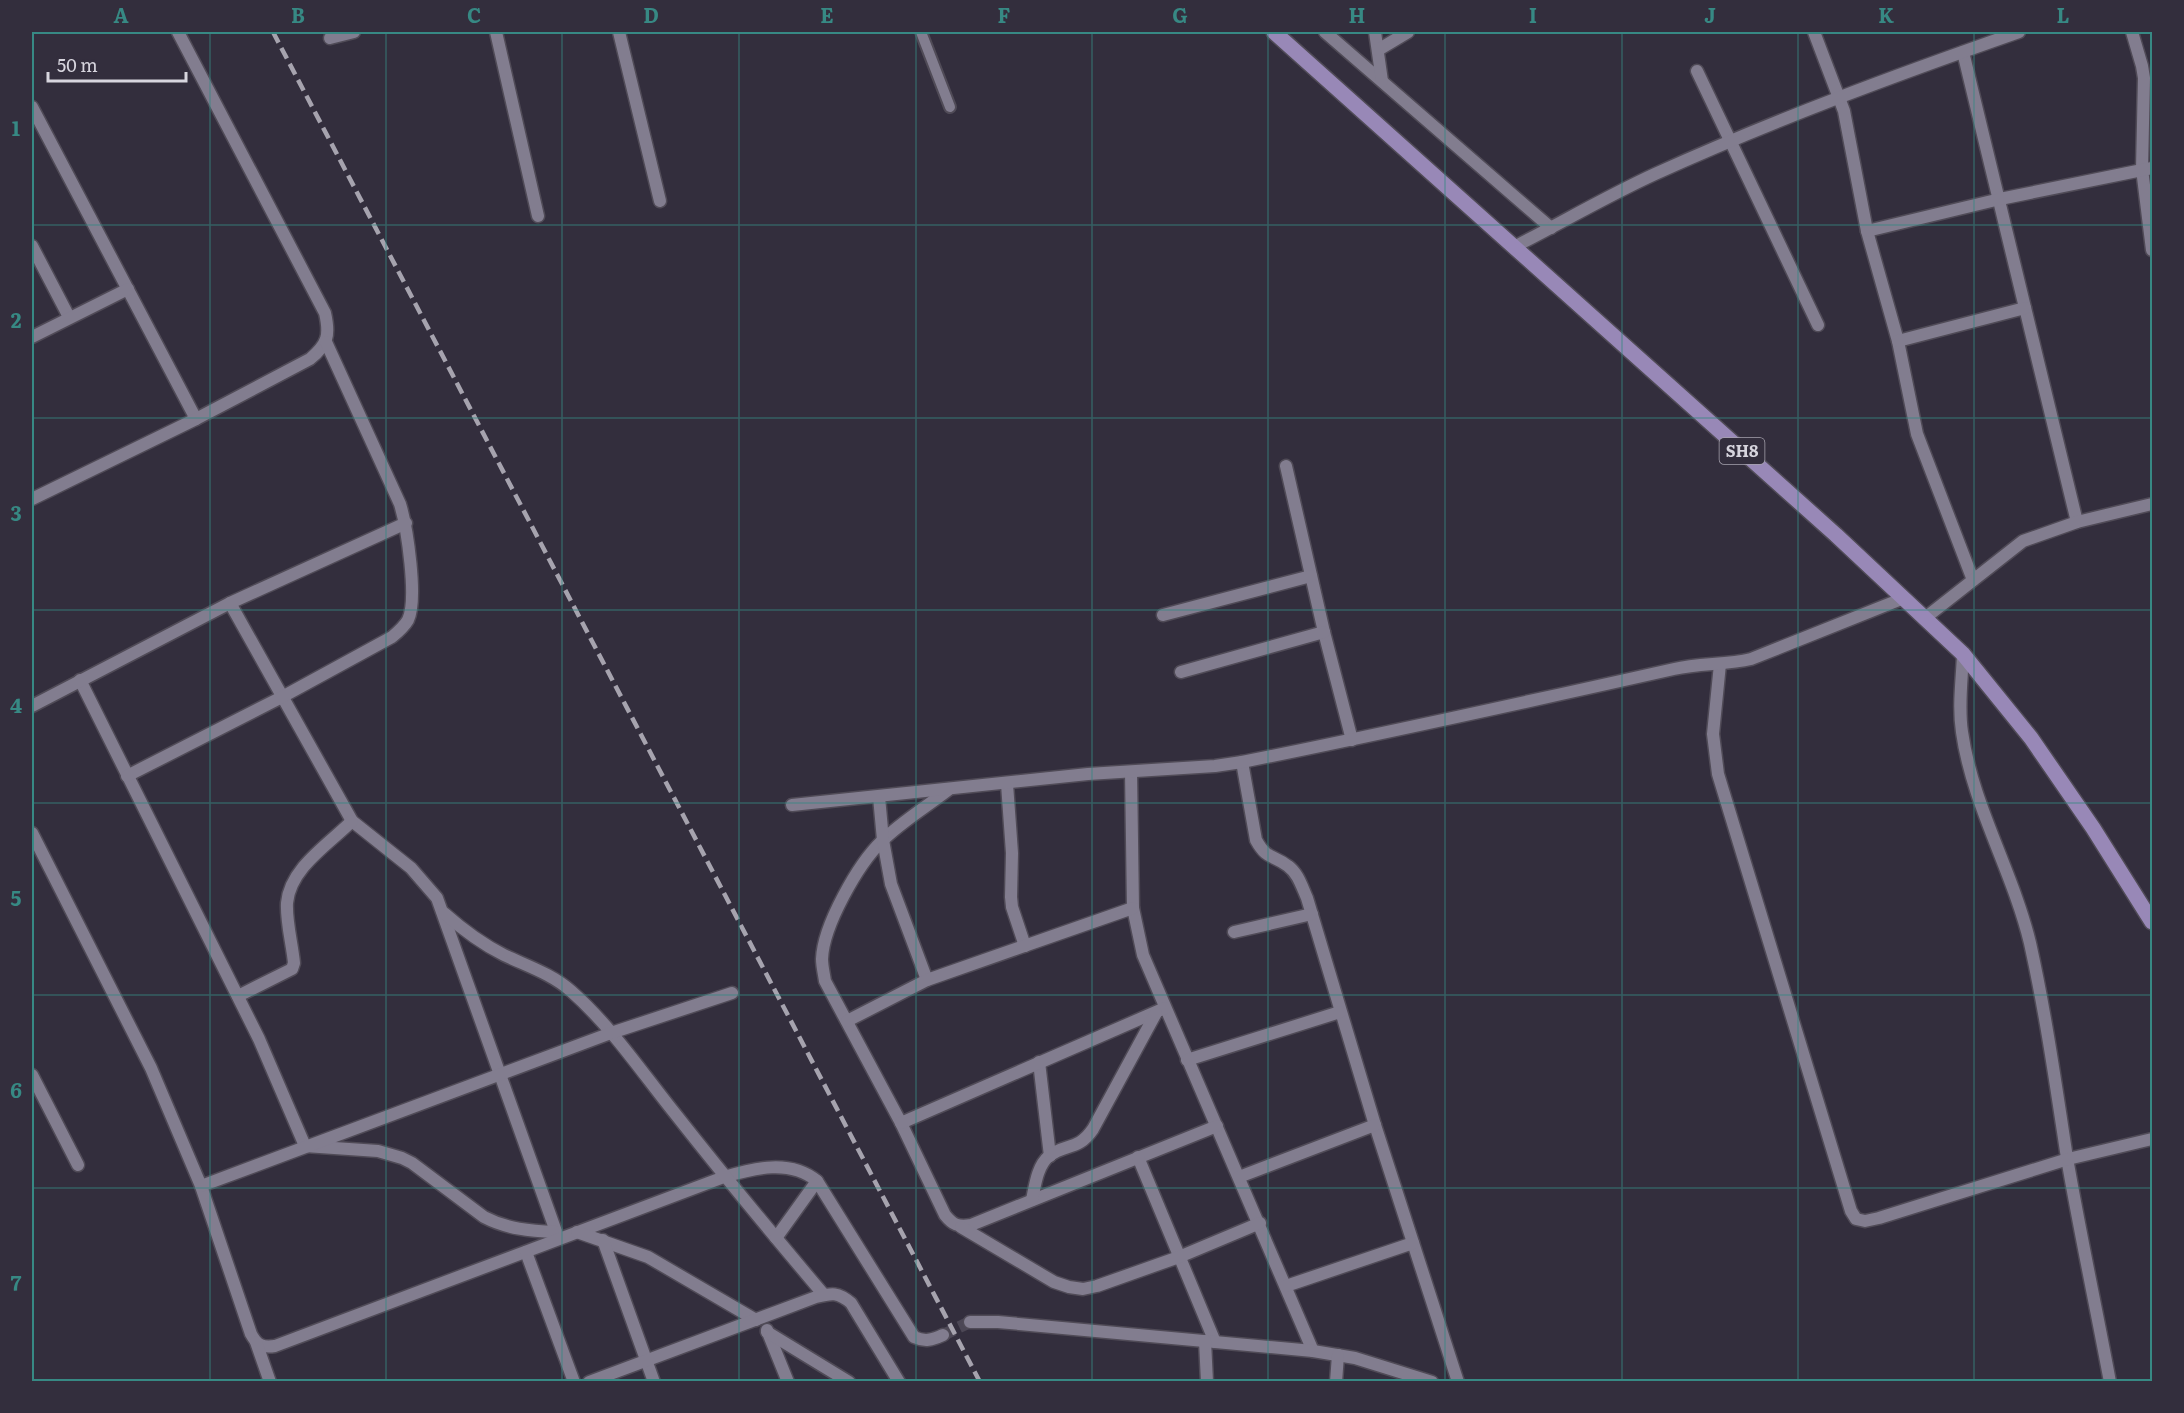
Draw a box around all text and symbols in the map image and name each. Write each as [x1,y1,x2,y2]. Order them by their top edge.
text: A [113,0,129,29]
text: B [291,0,305,29]
text: C [467,0,481,29]
text: D [643,0,659,29]
text: E [820,0,834,29]
text: F [998,0,1011,29]
text: G [1172,0,1188,29]
text: H [1349,0,1365,29]
text: I [1529,0,1537,29]
text: J [1704,0,1716,29]
text: K [1878,0,1894,29]
text: L [2057,0,2070,29]
scale bar [48,45,186,83]
text: 50 m [57,51,98,78]
text: 1 [12,112,20,142]
text: 2 [11,304,22,334]
road number: SH8 [1720,438,1764,464]
text: 3 [10,497,22,527]
text: 4 [10,689,22,719]
text: 5 [11,882,22,912]
text: 6 [10,1074,22,1104]
text: 7 [11,1267,22,1297]

